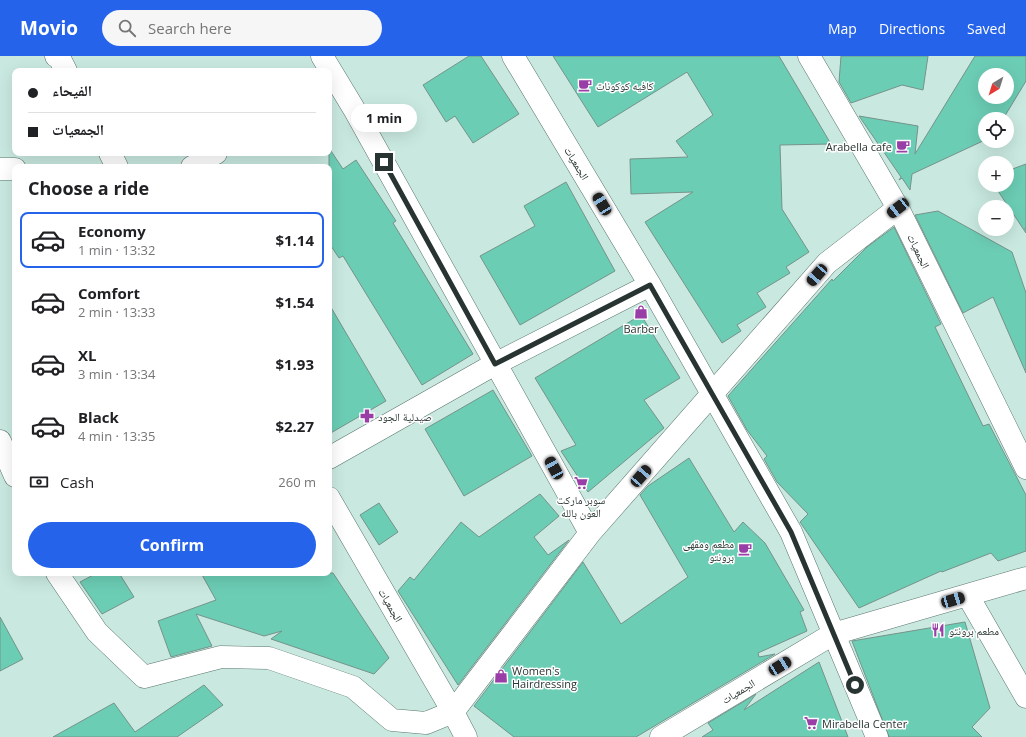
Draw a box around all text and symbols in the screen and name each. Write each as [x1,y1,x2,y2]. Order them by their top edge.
search box [102,10,382,46]
text: Movio [20,15,78,41]
icon: search [116,17,138,39]
text: Search here [148,18,232,38]
text: Map [828,19,857,38]
text: Directions [879,19,945,38]
text: Saved [967,19,1006,38]
north arrow [978,68,1014,104]
map controls [978,68,1014,236]
cafe icon: كافيه كوكونات [577,77,593,93]
place label: كافيه كوكونات [596,78,654,93]
text: الفيحاء [52,80,92,100]
callout: 1 min [351,104,417,132]
text: 1 min [366,109,402,127]
button: locate [978,112,1014,148]
text: الجمعيات [52,119,104,139]
cafe icon: Arabella cafe [895,138,911,154]
place label: Arabella cafe [826,139,892,154]
street label: الجمعيات [561,143,593,183]
route end [375,153,393,171]
button: + [978,156,1014,192]
text: Choose a ride [28,176,149,200]
car [591,191,613,217]
car [885,196,911,220]
button: − [978,200,1014,236]
text: Economy [78,221,146,241]
icon: car [30,222,66,258]
text: $1.14 [275,230,314,250]
street label: الجمعيات [904,231,934,271]
text: 1 min · 13:32 [78,241,155,259]
car [805,262,829,288]
text: Comfort [78,283,140,303]
icon: car [30,284,66,320]
text: $1.54 [275,292,314,312]
text: 2 min · 13:33 [78,303,155,321]
shop icon: Barber [633,304,649,320]
place label: Barber [623,321,659,336]
text: XL [78,345,96,365]
icon: car [30,346,66,382]
text: $1.93 [275,354,314,374]
text: 3 min · 13:34 [78,365,155,383]
text: Black [78,407,119,427]
icon: car [30,408,66,444]
pharmacy icon: صيدلية الجود [359,408,375,424]
place label: صيدلية الجود [378,409,432,424]
text: $2.27 [275,416,314,436]
text: 4 min · 13:35 [78,427,155,445]
car [543,455,565,481]
car [629,463,653,489]
icon: cash [28,471,50,493]
text: Cash [60,472,94,492]
text: 260 m [278,473,316,491]
supermarket icon: سوبر ماركت العون بالله [573,475,589,491]
place label: سوبر ماركت العون بالله [557,492,605,520]
button: Confirm [28,522,316,568]
place label: مطعم ومقهى برونتو [683,536,734,564]
cafe icon: مطعم ومقهى برونتو [737,541,753,557]
street label: الجمعيات [375,585,407,625]
car [940,591,966,609]
restaurant icon: مطعم برونتو [930,622,946,638]
place label: مطعم برونتو [949,623,999,639]
car [767,655,793,677]
place label: Women's Hairdressing [512,663,577,691]
shop icon: Women's Hairdressing [493,668,509,684]
street label: الجمعيات [718,675,758,707]
route start [846,676,864,694]
supermarket icon: Mirabella Center [803,715,819,731]
place label: Mirabella Center [822,716,908,731]

